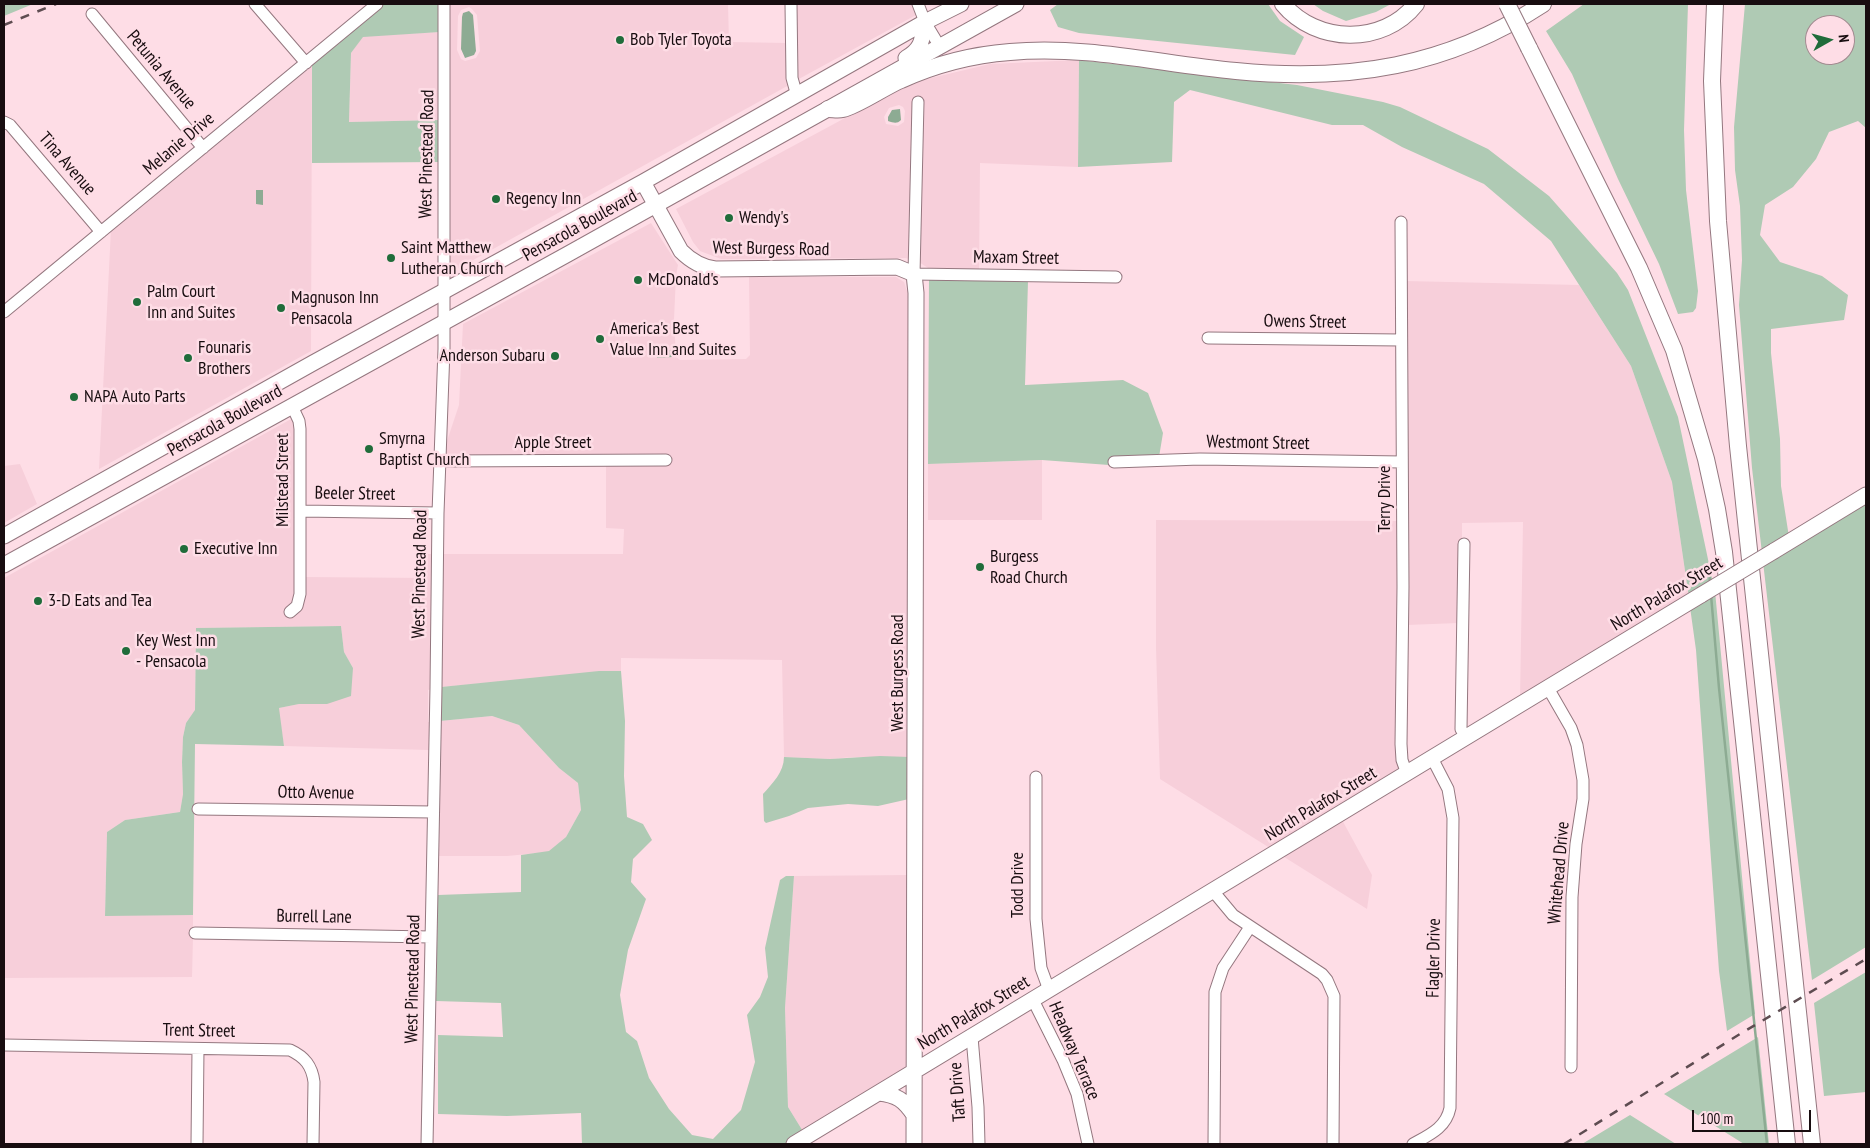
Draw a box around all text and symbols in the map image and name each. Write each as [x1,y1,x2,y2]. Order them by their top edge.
north arrow [1805,15,1855,65]
street label: Petunia Avenue [122,26,200,114]
place label: Bob Tyler Toyota [630,29,732,51]
text: N [1835,33,1853,43]
marker: Bob Tyler Toyota [614,34,626,46]
street label: West Pinestead Road [415,89,439,219]
street label: Melanie Drive [139,108,219,180]
street label: Tina Avenue [34,128,100,200]
street label: Pensacola Boulevard [519,186,641,266]
place label: Regency Inn [506,188,581,210]
marker: Regency Inn [490,193,502,205]
place label: Wendy's [739,207,789,229]
marker: Wendy's [723,212,735,224]
place label: Saint Matthew Lutheran Church [401,237,503,280]
street label: West Burgess Road [712,237,830,261]
street label: Maxam Street [973,246,1059,270]
marker: Saint Matthew Lutheran Church [385,252,397,264]
place label: McDonald's [648,269,719,291]
marker: McDonald's [632,274,644,286]
place label: Palm Court Inn and Suites [147,281,235,324]
place label: Magnuson Inn Pensacola [291,287,379,330]
marker: Palm Court Inn and Suites [131,296,143,308]
marker: Magnuson Inn Pensacola [275,302,287,314]
street label: Owens Street [1263,310,1347,334]
place label: America's Best Value Inn and Suites [610,318,736,360]
marker: America's Best Value Inn and Suites [594,333,606,345]
place label: Founaris Brothers [198,337,251,379]
place label: Anderson Subaru [440,345,545,367]
marker: Anderson Subaru [549,350,561,362]
marker: Founaris Brothers [182,352,194,364]
street label: Pensacola Boulevard [164,381,286,461]
place label: NAPA Auto Parts [84,386,186,408]
marker: NAPA Auto Parts [68,391,80,403]
place label: Smyrna Baptist Church [379,428,469,470]
street label: Westmont Street [1206,431,1310,455]
street label: Apple Street [515,432,591,454]
street label: Milstead Street [272,433,294,527]
marker: Smyrna Baptist Church [363,443,375,455]
street label: Terry Drive [1374,466,1396,532]
street label: Beeler Street [314,482,396,506]
street label: West Pinestead Road [408,509,432,639]
place label: Executive Inn [194,538,277,560]
marker: Executive Inn [178,543,190,555]
place label: Burgess Road Church [990,546,1068,588]
street label: North Palafox Street [1607,552,1727,636]
marker: Burgess Road Church [974,561,986,573]
place label: 3-D Eats and Tea [48,590,152,612]
marker: 3-D Eats and Tea [32,595,44,607]
street label: West Burgess Road [887,615,909,731]
place label: Key West Inn - Pensacola [136,630,216,672]
marker: Key West Inn - Pensacola [120,645,132,657]
street label: North Palafox Street [1261,762,1381,846]
street label: Otto Avenue [277,782,355,804]
street label: Whitehead Drive [1544,821,1574,925]
street label: Todd Drive [1007,852,1029,918]
street label: Burrell Lane [276,906,352,928]
street label: West Pinestead Road [401,914,425,1044]
street label: Flagler Drive [1423,918,1445,998]
street label: North Palafox Street [914,971,1034,1055]
street label: Headway Terrace [1044,999,1104,1103]
street label: Trent Street [162,1020,236,1042]
street label: Taft Drive [945,1062,971,1122]
scale bar [1695,1100,1814,1132]
text: 100 m [1700,1109,1733,1128]

